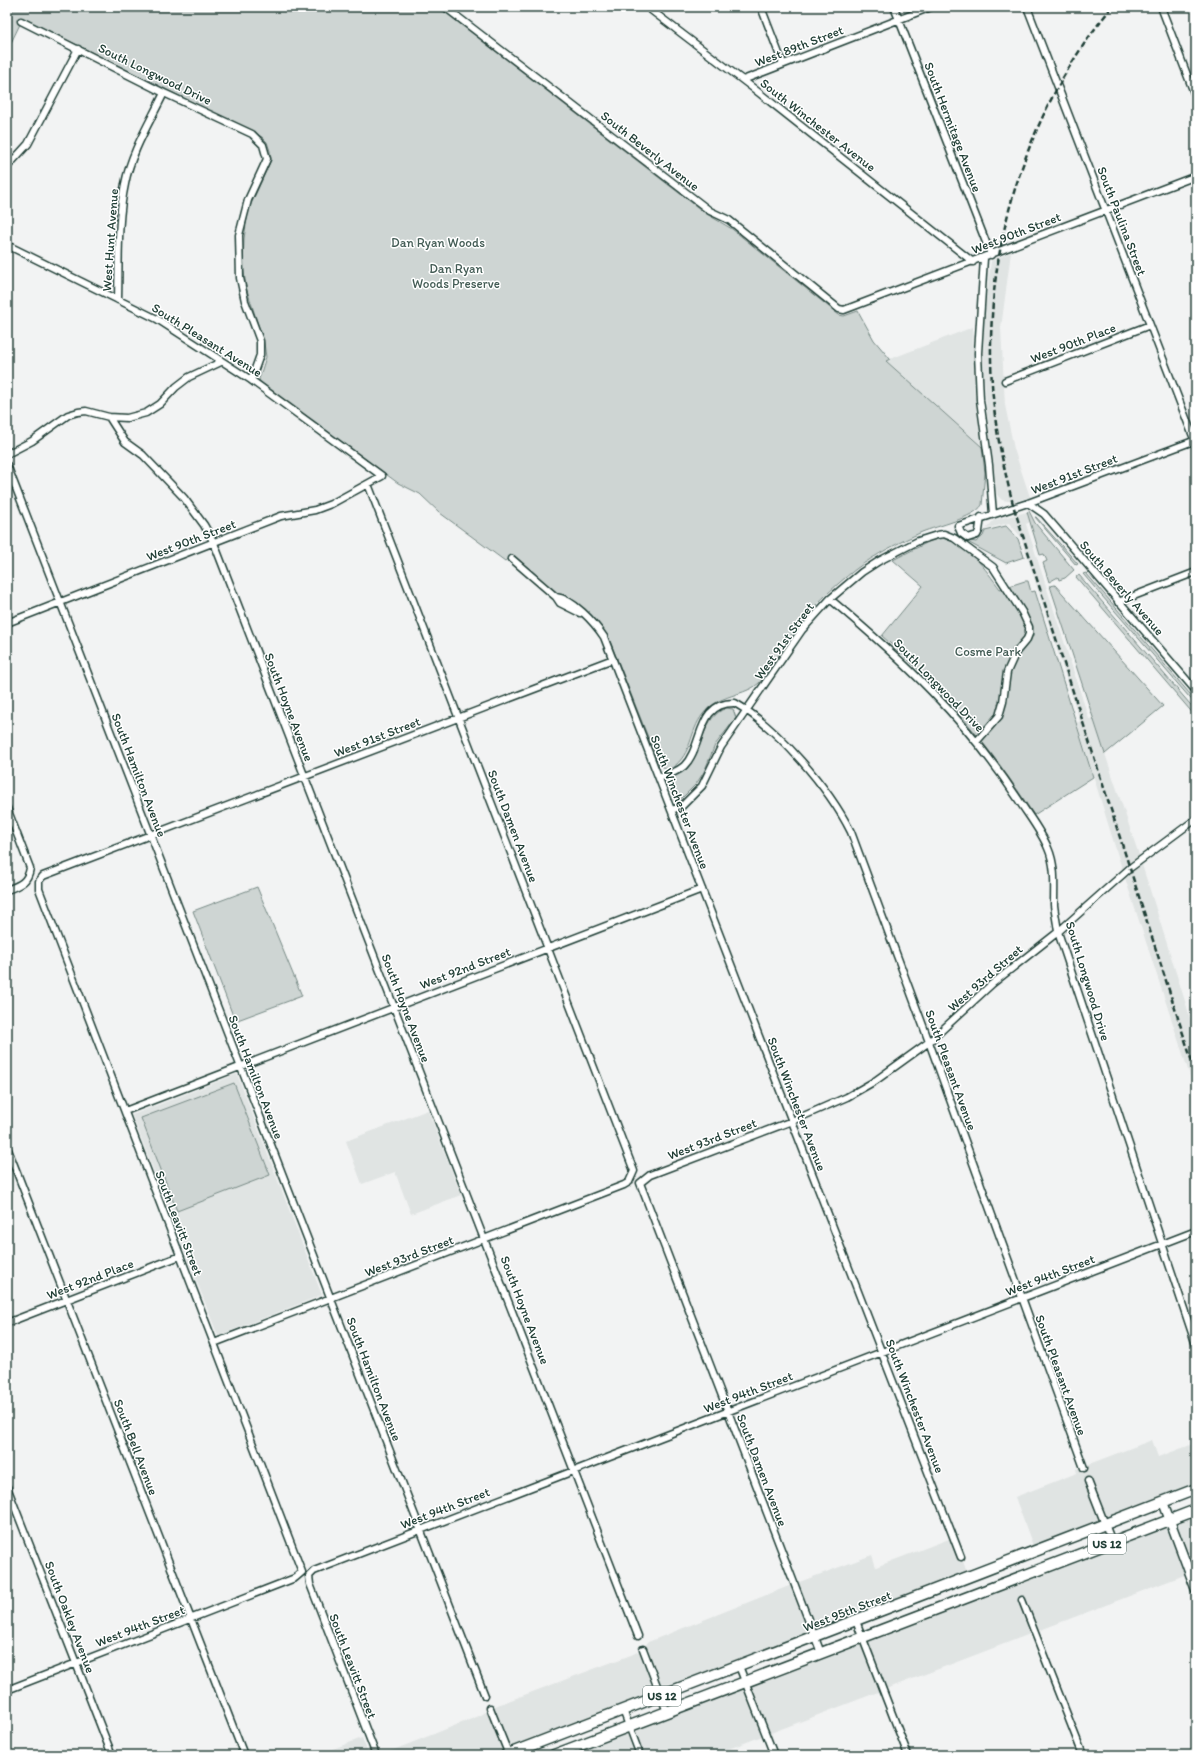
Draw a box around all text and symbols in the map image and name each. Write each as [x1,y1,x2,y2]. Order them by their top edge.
street label: West 89th Street [753,22,846,70]
street label: South Longwood Drive [96,40,214,108]
street label: South Hermitage Avenue [921,60,985,194]
street label: South Winchester Avenue [757,75,879,175]
street label: South Beverly Avenue [598,108,702,194]
street label: South Paulina Street [1094,164,1150,278]
street label: West Hunt Avenue [99,188,121,292]
street label: West 90th Street [969,209,1063,257]
park label: Dan Ryan Woods [391,235,485,250]
park label: Dan Ryan Woods Preserve [412,261,500,291]
street label: South Pleasant Avenue [149,300,265,380]
street label: West 90th Place [1028,320,1118,366]
street label: West 91st Street [1029,451,1120,497]
street label: West 90th Street [144,516,238,564]
street label: South Beverly Avenue [1077,537,1167,639]
street label: West 91st Street [751,599,817,682]
street label: South Longwood Drive [890,635,988,735]
park label: Cosme Park [955,644,1021,659]
street label: South Hoyne Avenue [261,651,317,763]
street label: South Hamilton Avenue [108,711,170,839]
street label: West 91st Street [332,714,423,760]
street label: South Winchester Avenue [647,733,713,871]
street label: South Damen Avenue [485,768,541,884]
street label: South Longwood Drive [1063,919,1113,1043]
street label: West 93rd Street [945,941,1026,1015]
street label: West 92nd Street [417,944,513,992]
street label: South Hoyne Avenue [378,952,434,1064]
street label: South Pleasant Avenue [922,1008,980,1132]
street label: South Hamilton Avenue [225,1013,287,1141]
street label: South Winchester Avenue [764,1035,830,1173]
street label: West 93rd Street [665,1115,759,1163]
street label: South Leavitt Street [152,1168,206,1278]
street label: West 93rd Street [362,1232,456,1280]
street label: West 94th Street [1003,1251,1097,1299]
street label: South Hoyne Avenue [497,1254,553,1366]
street label: West 92nd Place [45,1256,135,1302]
street label: South Pleasant Avenue [1032,1313,1090,1437]
street label: South Hamilton Avenue [343,1315,405,1443]
street label: South Winchester Avenue [882,1337,948,1475]
street label: West 94th Street [701,1368,795,1416]
street label: South Bell Avenue [111,1397,161,1497]
street label: South Damen Avenue [734,1412,790,1528]
street label: West 94th Street [398,1484,492,1532]
road number: US 12 [1088,1534,1126,1554]
street label: South Oakley Avenue [42,1559,98,1675]
street label: West 95th Street [801,1587,893,1635]
street label: West 94th Street [93,1602,187,1650]
street label: South Leavitt Street [326,1611,380,1721]
road number: US 12 [643,1686,681,1706]

